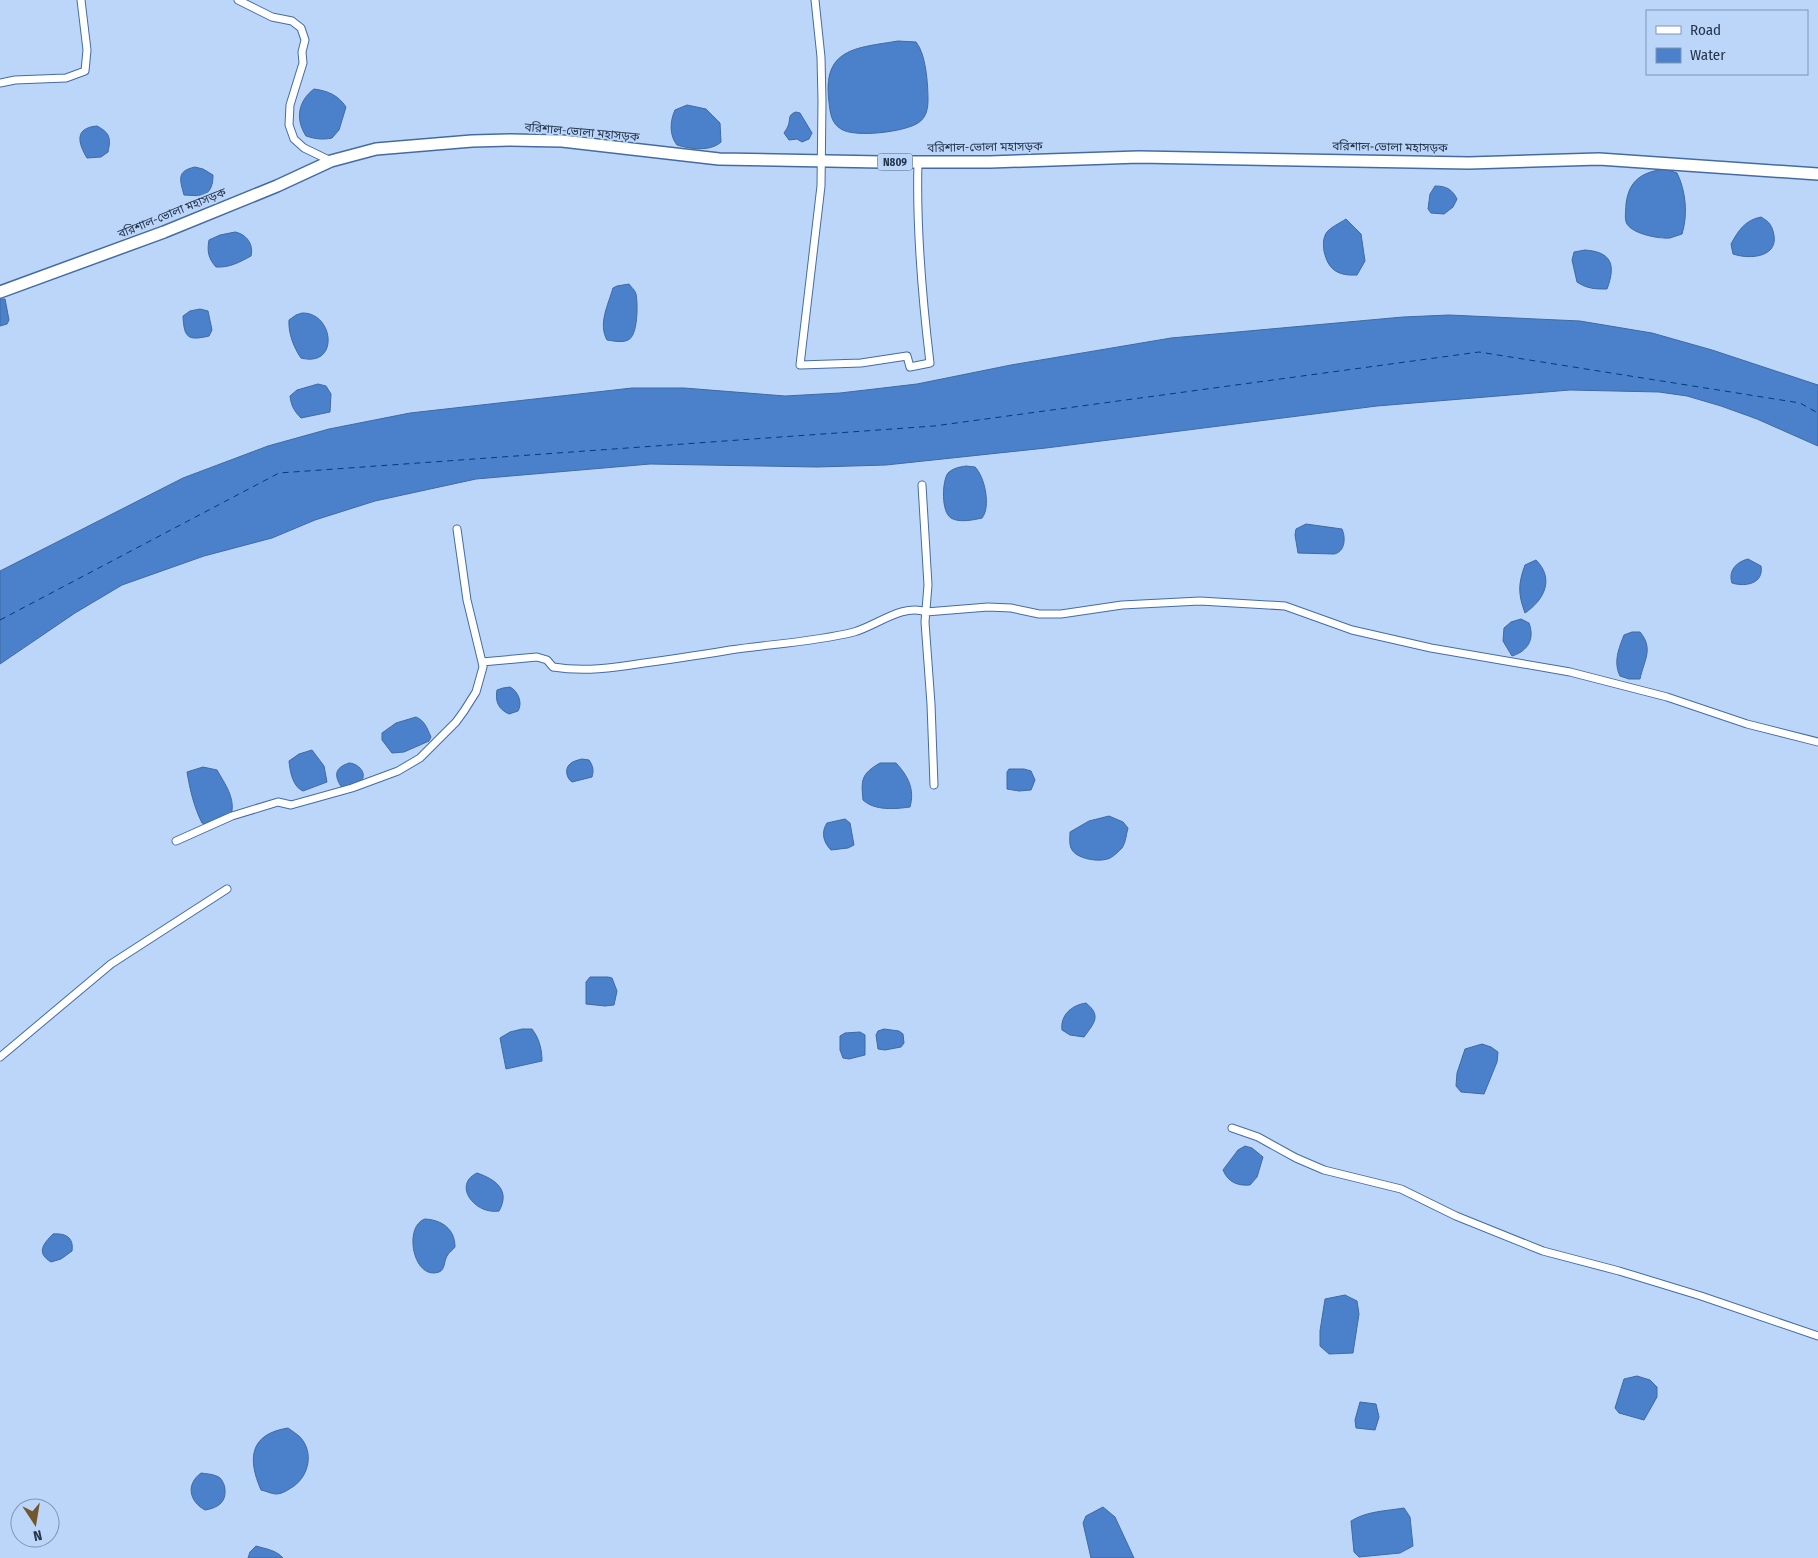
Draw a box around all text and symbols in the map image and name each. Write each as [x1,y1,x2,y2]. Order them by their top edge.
legend [1646,10,1808,75]
text: Road [1690,21,1721,39]
text: Water [1690,46,1726,64]
street label: বরিশাল-ভোলা মহাসড়ক [523,119,641,144]
street label: বরিশাল-ভোলা মহাসড়ক [926,138,1043,155]
street label: বরিশাল-ভোলা মহাসড়ক [1331,138,1448,155]
road number: N809 [878,154,912,170]
street label: বরিশাল-ভোলা মহাসড়ক [115,184,228,241]
north arrow [10,1498,60,1548]
text: N [32,1526,43,1544]

